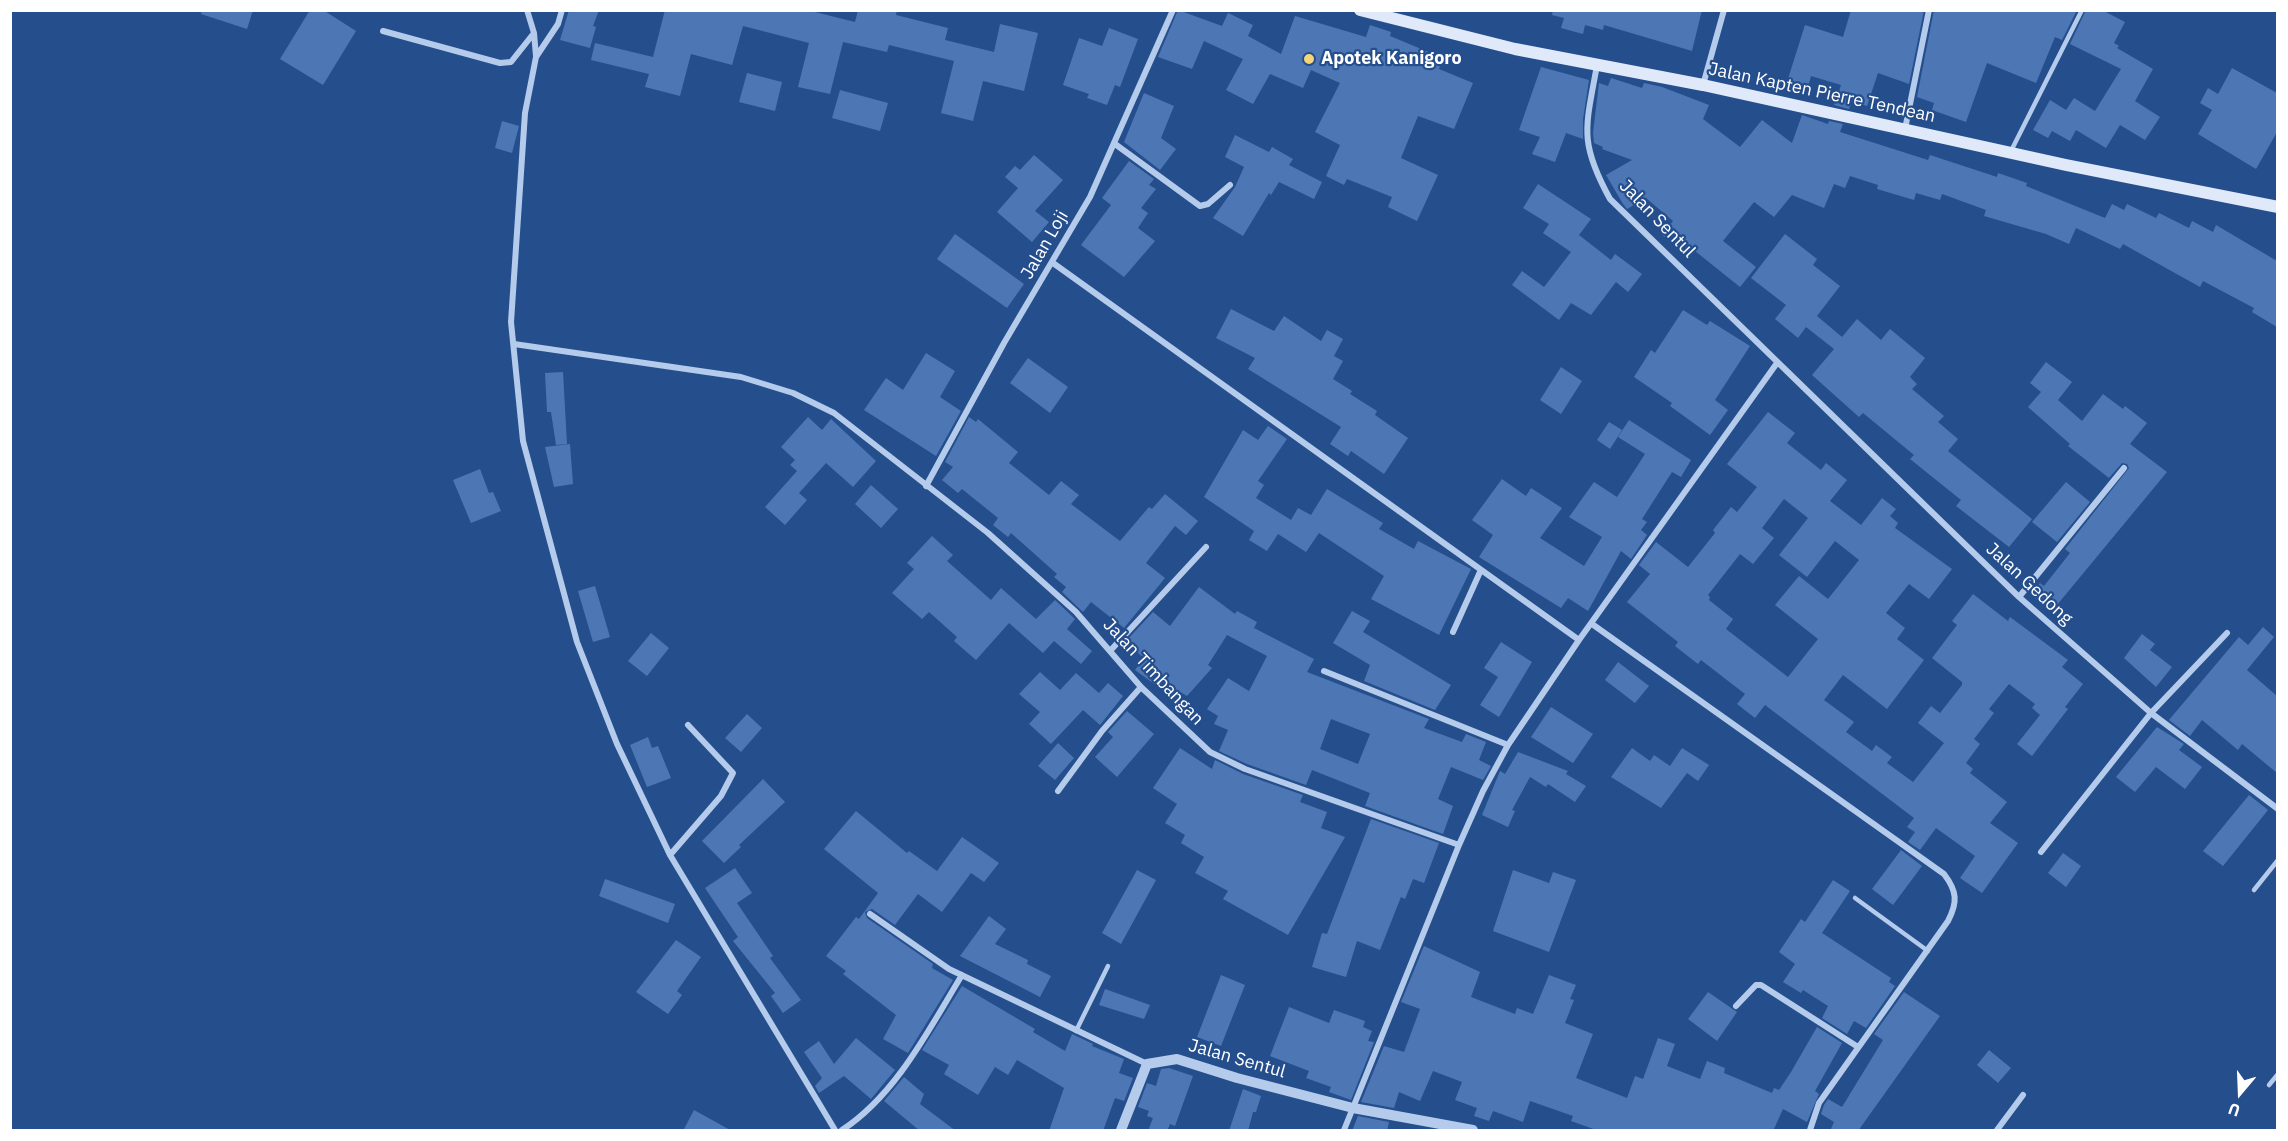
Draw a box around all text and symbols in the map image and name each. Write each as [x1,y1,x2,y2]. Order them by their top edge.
place label: Apotek Kanigoro [1321,48,1462,70]
marker: Apotek Kanigoro [1302,52,1316,66]
street label: Jalan Kapten Pierre Tendean [1707,58,1937,128]
street label: Jalan Sentul [1615,176,1699,262]
street label: Jalan Loji [1017,207,1073,283]
street label: Jalan Gedong [1981,538,2077,630]
street label: Jalan Timbangan [1098,614,1208,730]
street label: Jalan Sentul [1186,1035,1288,1083]
north arrow [2210,1063,2270,1123]
text: U [2226,1099,2243,1121]

